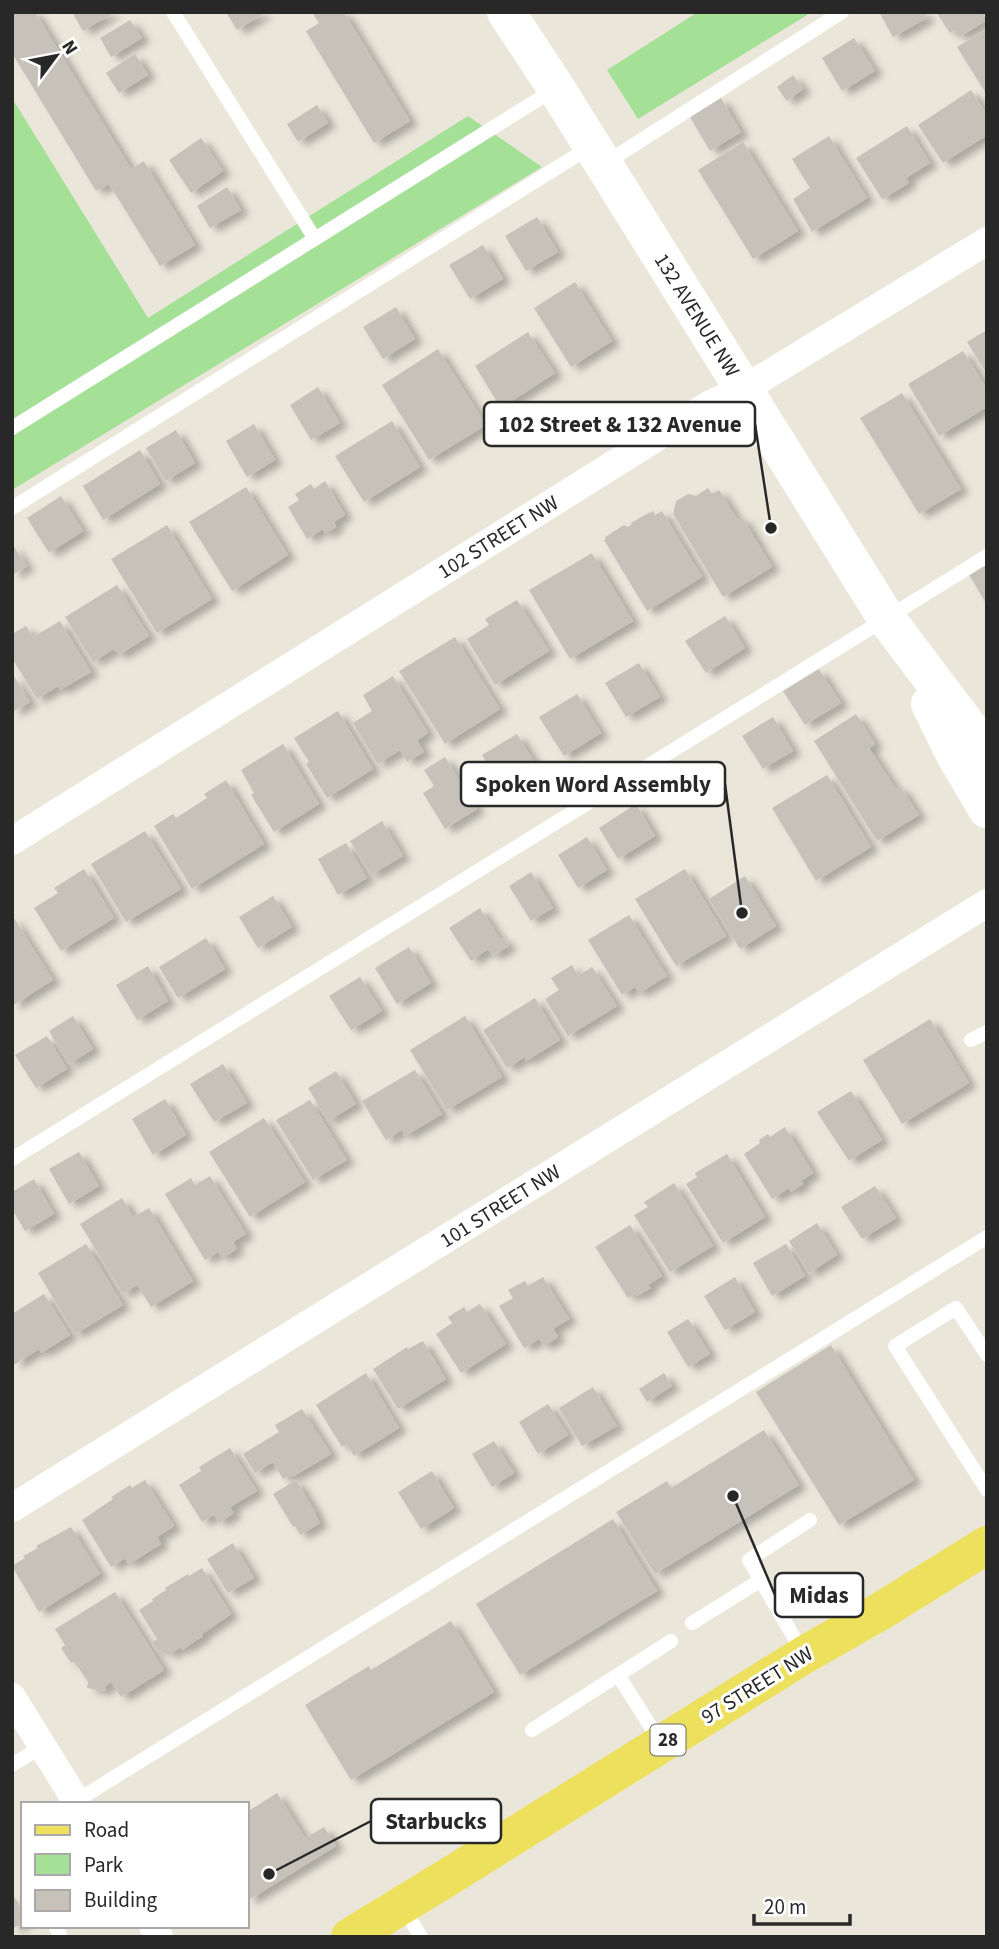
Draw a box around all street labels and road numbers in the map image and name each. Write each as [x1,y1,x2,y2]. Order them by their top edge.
street label: 132 AVENUE NW [647,247,747,383]
street label: 102 STREET NW [432,488,565,586]
street label: 101 STREET NW [434,1157,567,1255]
street label: 97 STREET NW [695,1638,819,1731]
road number: 28 [650,1724,686,1756]

